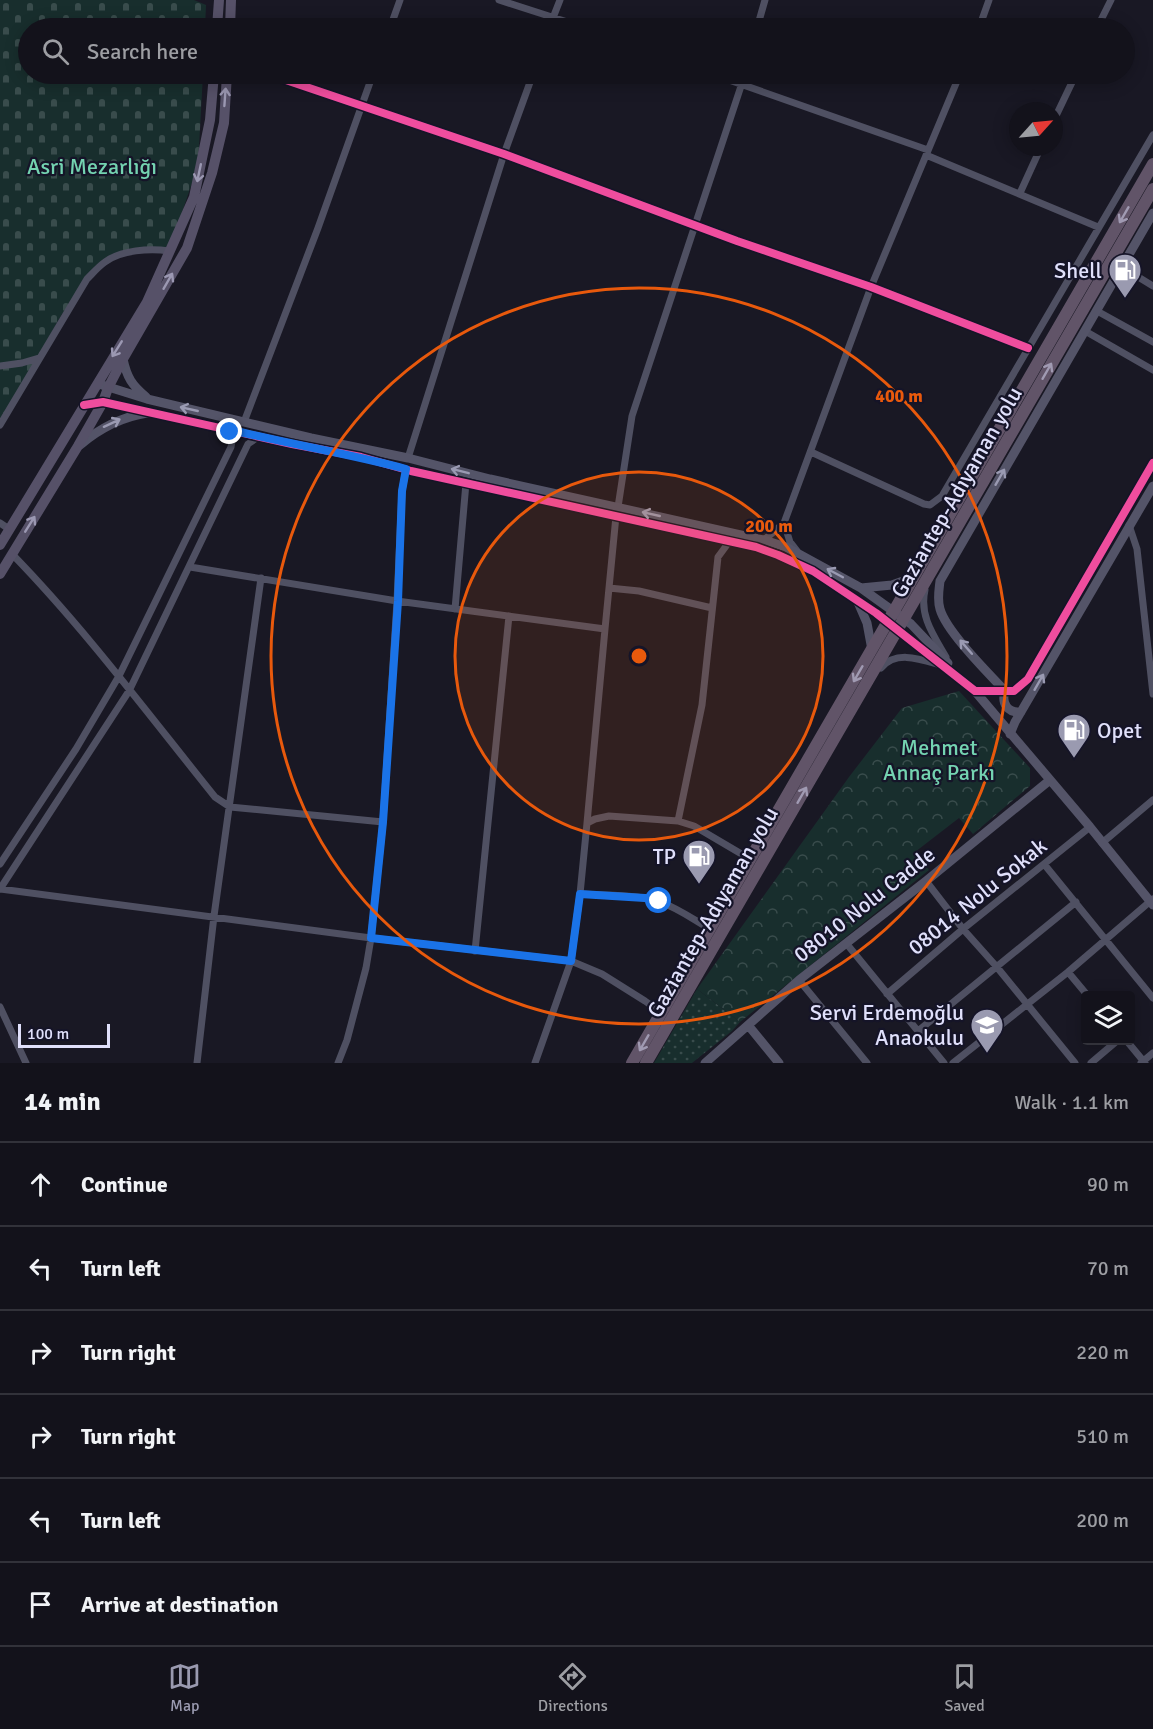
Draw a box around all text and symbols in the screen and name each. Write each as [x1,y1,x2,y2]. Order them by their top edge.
search box [18,18,1135,84]
icon: search [39,35,72,68]
text: Search here [87,38,198,65]
one-way arrow [220,88,231,107]
north arrow [1009,102,1063,156]
park label: Asri Mezarlığı [27,153,157,180]
one-way arrow [192,163,204,182]
one-way arrow [1117,206,1129,223]
fuel station icon: Shell [1107,252,1143,299]
place label: Shell [1054,257,1102,284]
one-way arrow [162,273,174,290]
one-way arrow [111,340,123,357]
one-way arrow [1041,363,1053,380]
street label: Gaziantep-Adıyaman yolu [885,382,1028,603]
text: 400 m [875,385,923,407]
one-way arrow [179,402,198,414]
one-way arrow [103,417,121,429]
route end [216,418,242,444]
one-way arrow [451,465,470,477]
one-way arrow [994,469,1006,486]
one-way arrow [641,508,661,519]
text: 200 m [745,515,793,537]
one-way arrow [25,516,37,533]
one-way arrow [827,567,844,579]
one-way arrow [959,640,973,655]
centre of rings [629,646,649,666]
one-way arrow [852,665,864,682]
one-way arrow [1033,674,1045,691]
fuel station icon: Opet [1056,712,1092,759]
place label: Opet [1097,717,1142,744]
park label: Mehmet Annaç Parkı [883,734,995,786]
one-way arrow [797,786,808,804]
street label: Gaziantep-Adıyaman yolu [641,802,784,1023]
street label: 08014 Nolu Sokak [903,832,1052,961]
fuel station icon: TP [681,838,717,885]
street label: 08010 Nolu Cadde [788,841,940,968]
place label: TP [653,843,676,870]
route start [645,887,671,913]
map controls [1081,991,1135,1045]
button: layers [1081,991,1135,1045]
place label: Servi Erdemoğlu Anaokulu [810,999,964,1051]
school or university icon: Servi Erdemoğlu Anaokulu [969,1007,1005,1054]
scale bar [18,1021,110,1048]
text: 100 m [27,1024,69,1044]
one-way arrow [638,1034,650,1051]
text: 14 min [24,1086,101,1118]
text: Walk · 1.1 km [1015,1090,1129,1115]
icon: ahead [24,1168,57,1201]
text: Continue [81,1171,168,1198]
text: 90 m [1087,1172,1129,1197]
icon: left [24,1252,57,1285]
text: Turn left [81,1255,161,1282]
text: 70 m [1087,1256,1129,1281]
icon: right [24,1336,57,1369]
text: Turn right [81,1339,176,1366]
text: 220 m [1076,1340,1129,1365]
icon: right [24,1420,57,1453]
text: Turn right [81,1423,176,1450]
text: 510 m [1076,1424,1129,1449]
icon: left [24,1504,57,1537]
text: Turn left [81,1507,161,1534]
text: 200 m [1076,1508,1129,1533]
icon: arrive [24,1588,57,1621]
text: Arrive at destination [81,1591,278,1618]
tab: Map [168,1660,201,1716]
tab: Directions [538,1660,608,1716]
tab: Saved [944,1660,985,1716]

